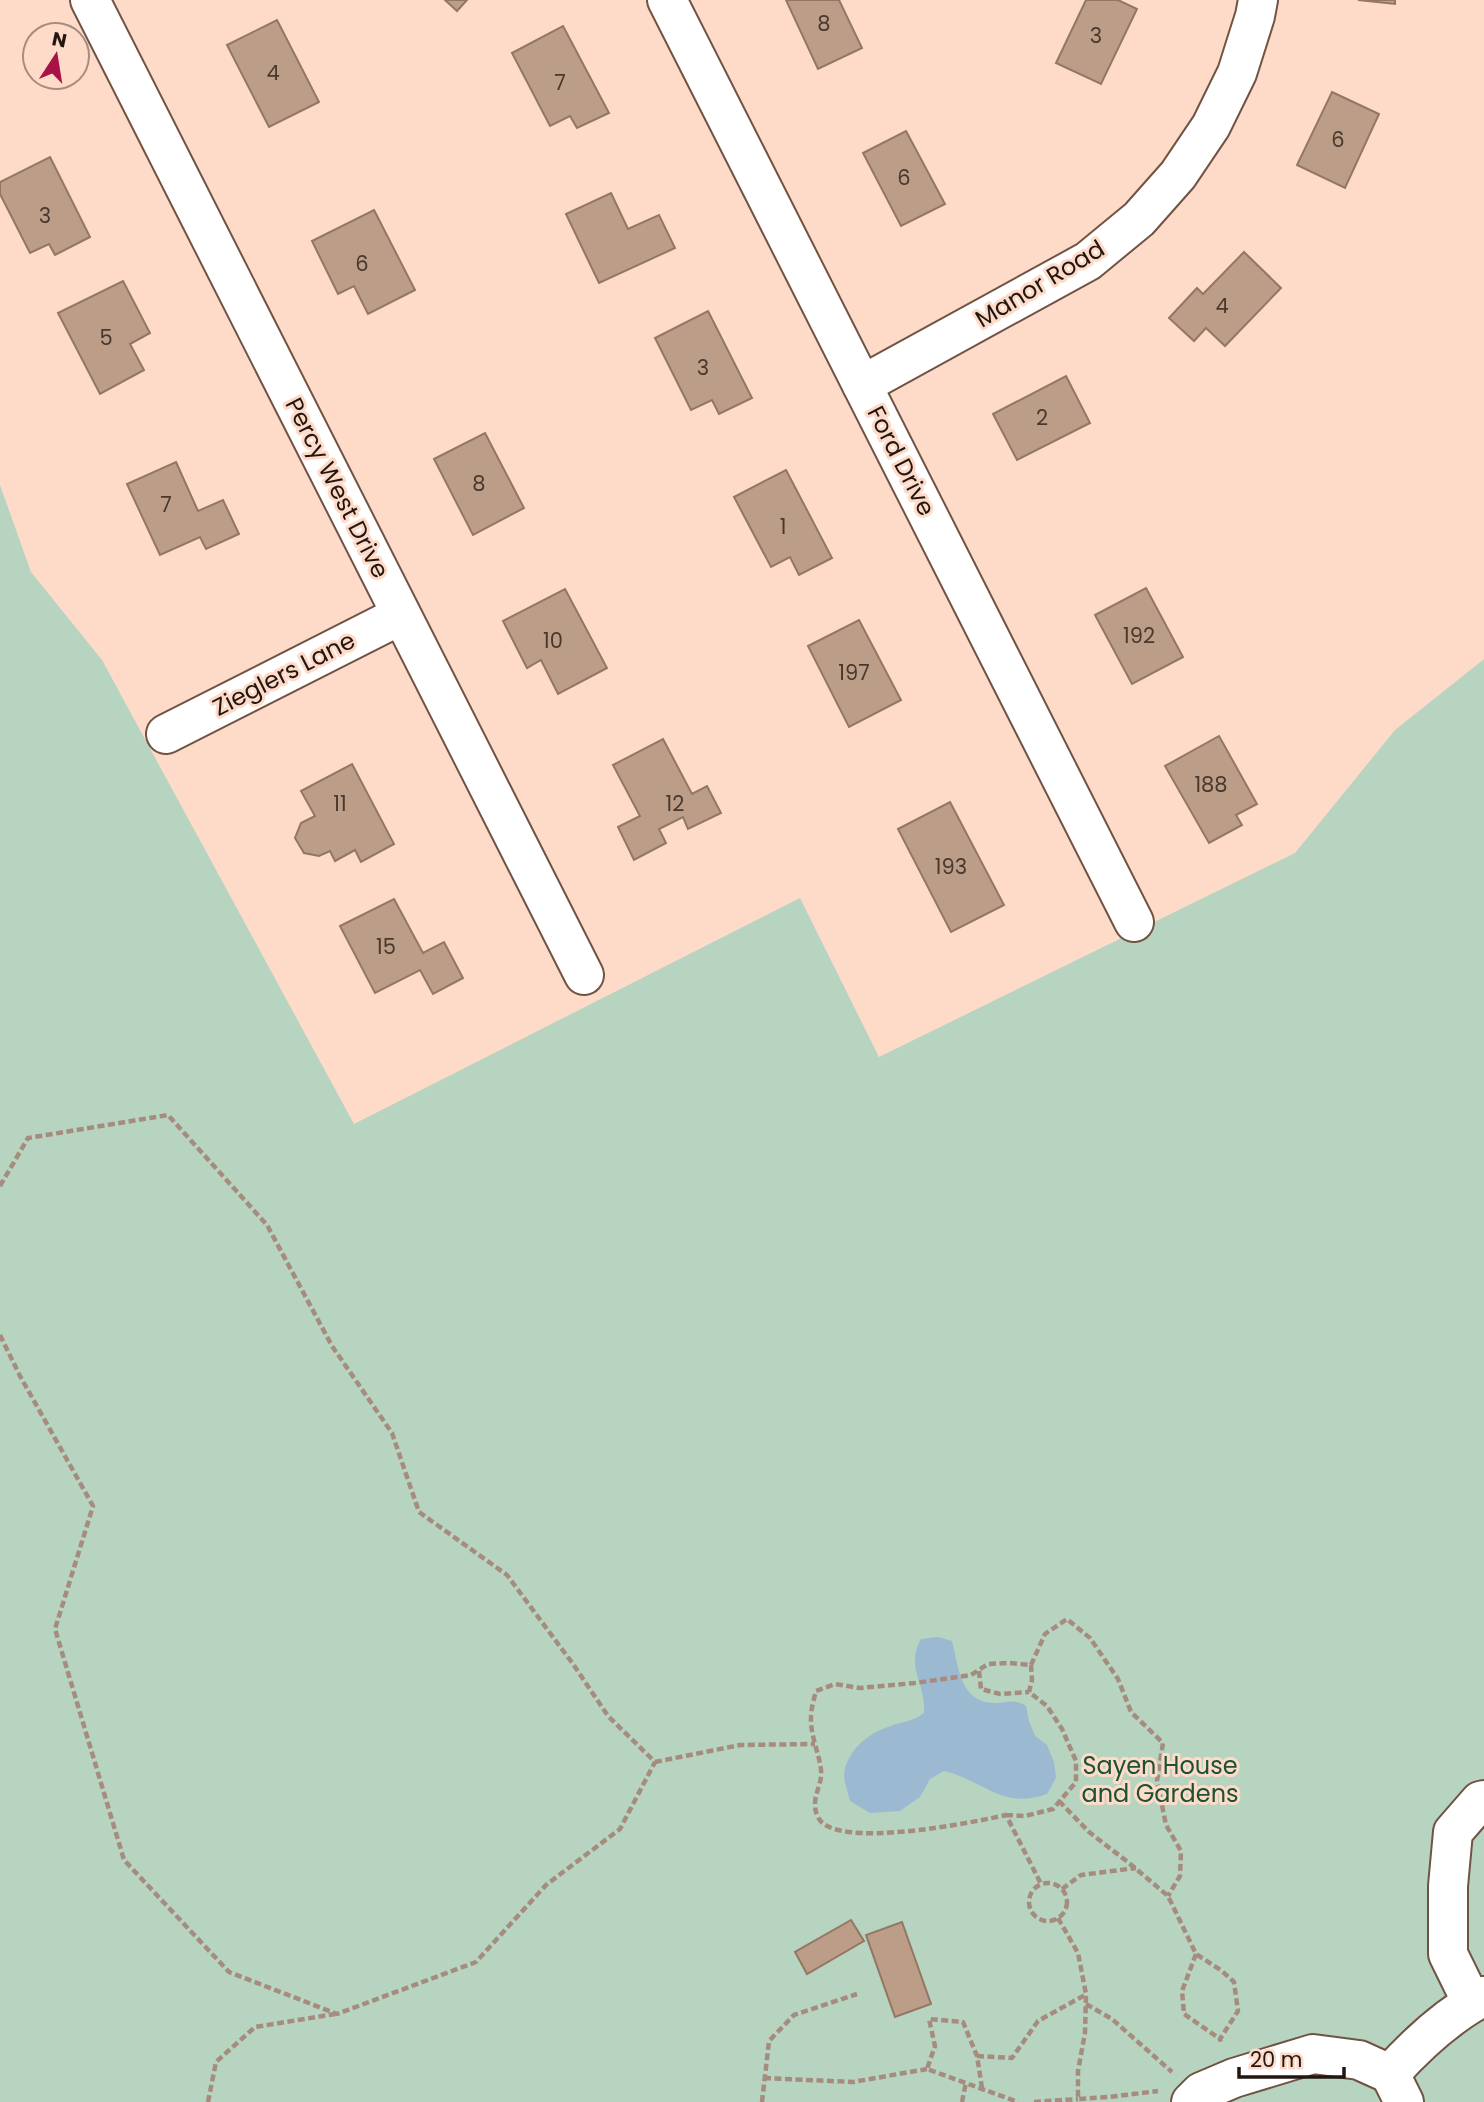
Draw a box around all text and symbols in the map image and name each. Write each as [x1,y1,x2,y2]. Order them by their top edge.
house number: 8 [817,9,831,38]
north arrow [21,21,91,91]
house number: 3 [1090,21,1102,50]
text: N [50,25,69,55]
house number: 4 [266,58,280,87]
house number: 7 [554,68,566,97]
house number: 6 [1331,125,1345,154]
house number: 6 [897,163,911,192]
house number: 3 [39,201,51,230]
street label: Manor Road [969,232,1111,335]
house number: 6 [355,249,369,278]
house number: 4 [1215,291,1229,320]
house number: 5 [99,323,113,352]
house number: 3 [697,353,709,382]
street label: Percy West Drive [278,392,397,584]
street label: Ford Drive [860,400,943,521]
house number: 2 [1036,403,1048,432]
house number: 8 [472,469,486,498]
house number: 7 [160,490,172,519]
house number: 1 [780,512,786,541]
house number: 192 [1123,621,1155,650]
street label: Zieglers Lane [207,624,361,724]
house number: 10 [543,626,563,655]
house number: 197 [838,658,870,687]
house number: 188 [1194,770,1228,799]
house number: 11 [333,789,347,818]
house number: 12 [666,789,684,818]
house number: 193 [935,852,967,881]
house number: 15 [376,932,396,961]
park label: Sayen House and Gardens [1081,1749,1239,1810]
scale bar [1239,2036,1344,2080]
text: 20 m [1250,2045,1303,2074]

